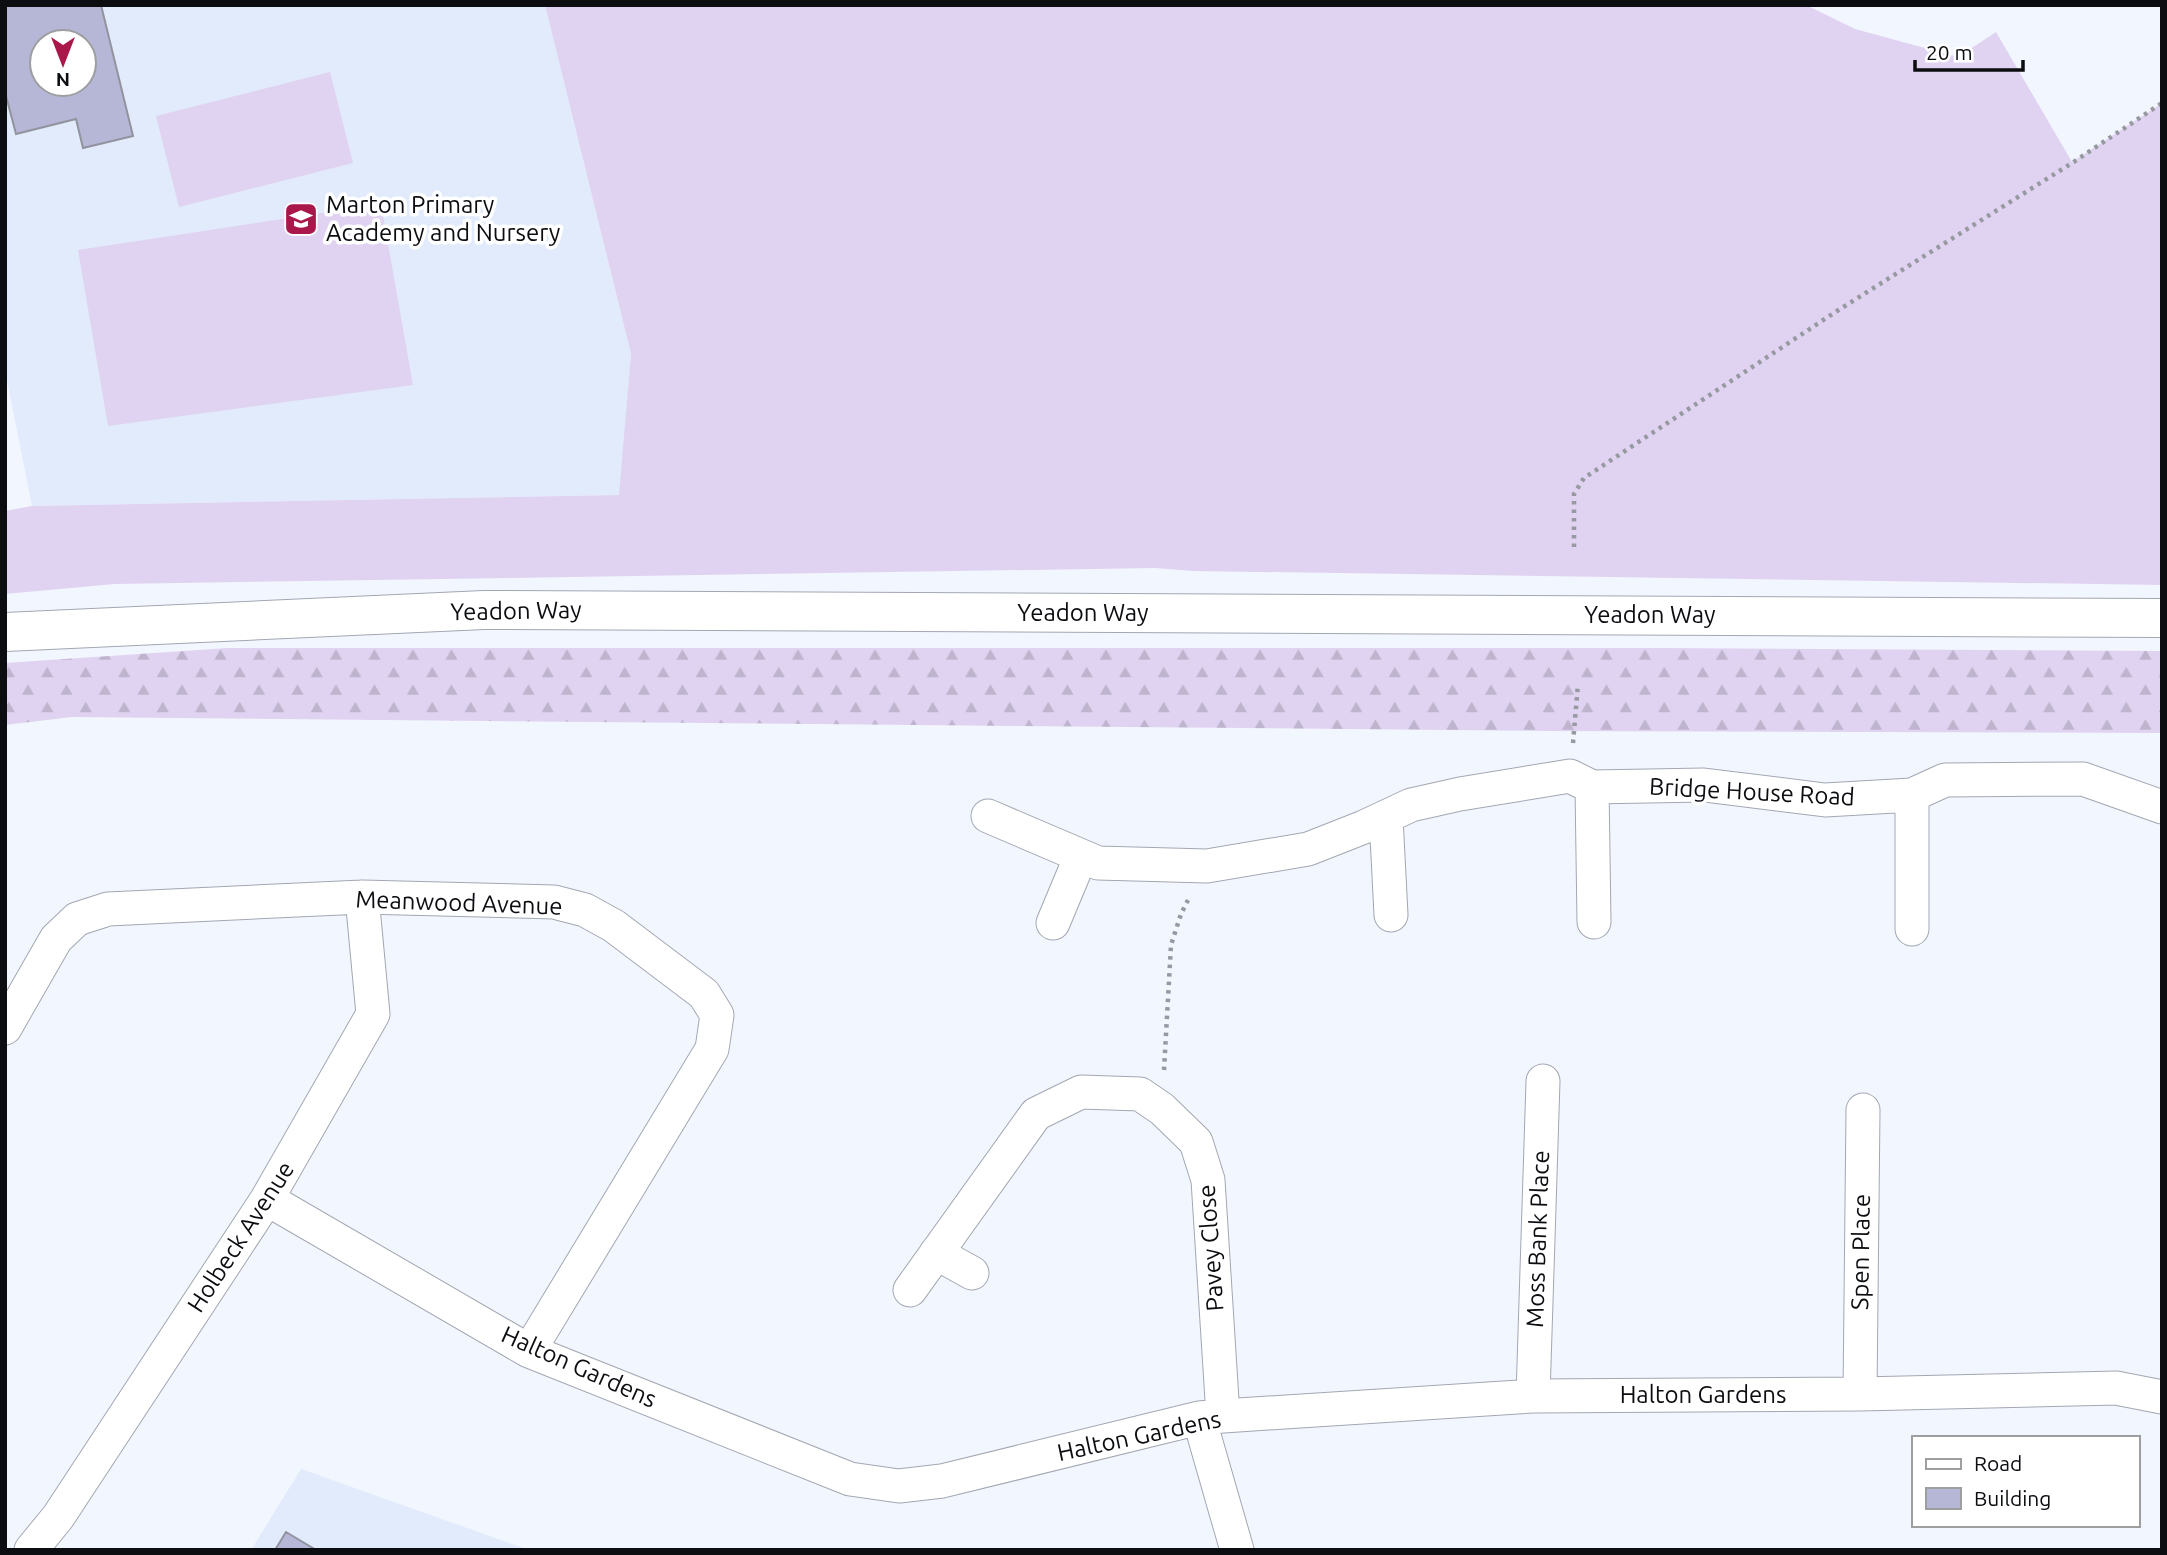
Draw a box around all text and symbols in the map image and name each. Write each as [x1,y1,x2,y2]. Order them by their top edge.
north arrow [28,28,98,98]
scale bar [1915,28,2024,72]
text: 20 m [1926,40,1973,64]
text: N [56,69,70,91]
place label: Marton Primary Academy and Nursery [326,191,561,246]
school or university icon: Marton Primary Academy and Nursery [282,200,320,238]
street label: Yeadon Way [450,596,582,625]
street label: Yeadon Way [1017,599,1149,626]
street label: Yeadon Way [1584,601,1716,628]
street label: Bridge House Road [1649,773,1855,810]
street label: Meanwood Avenue [355,885,563,920]
street label: Moss Bank Place [1521,1150,1554,1328]
street label: Holbeck Avenue [182,1156,299,1317]
street label: Pavey Close [1193,1184,1228,1312]
street label: Spen Place [1846,1194,1875,1310]
street label: Halton Gardens [498,1320,661,1413]
street label: Halton Gardens [1620,1381,1786,1408]
street label: Halton Gardens [1055,1405,1223,1466]
legend [1912,1436,2139,1527]
text: Road [1974,1451,2022,1475]
text: Building [1974,1486,2051,1510]

